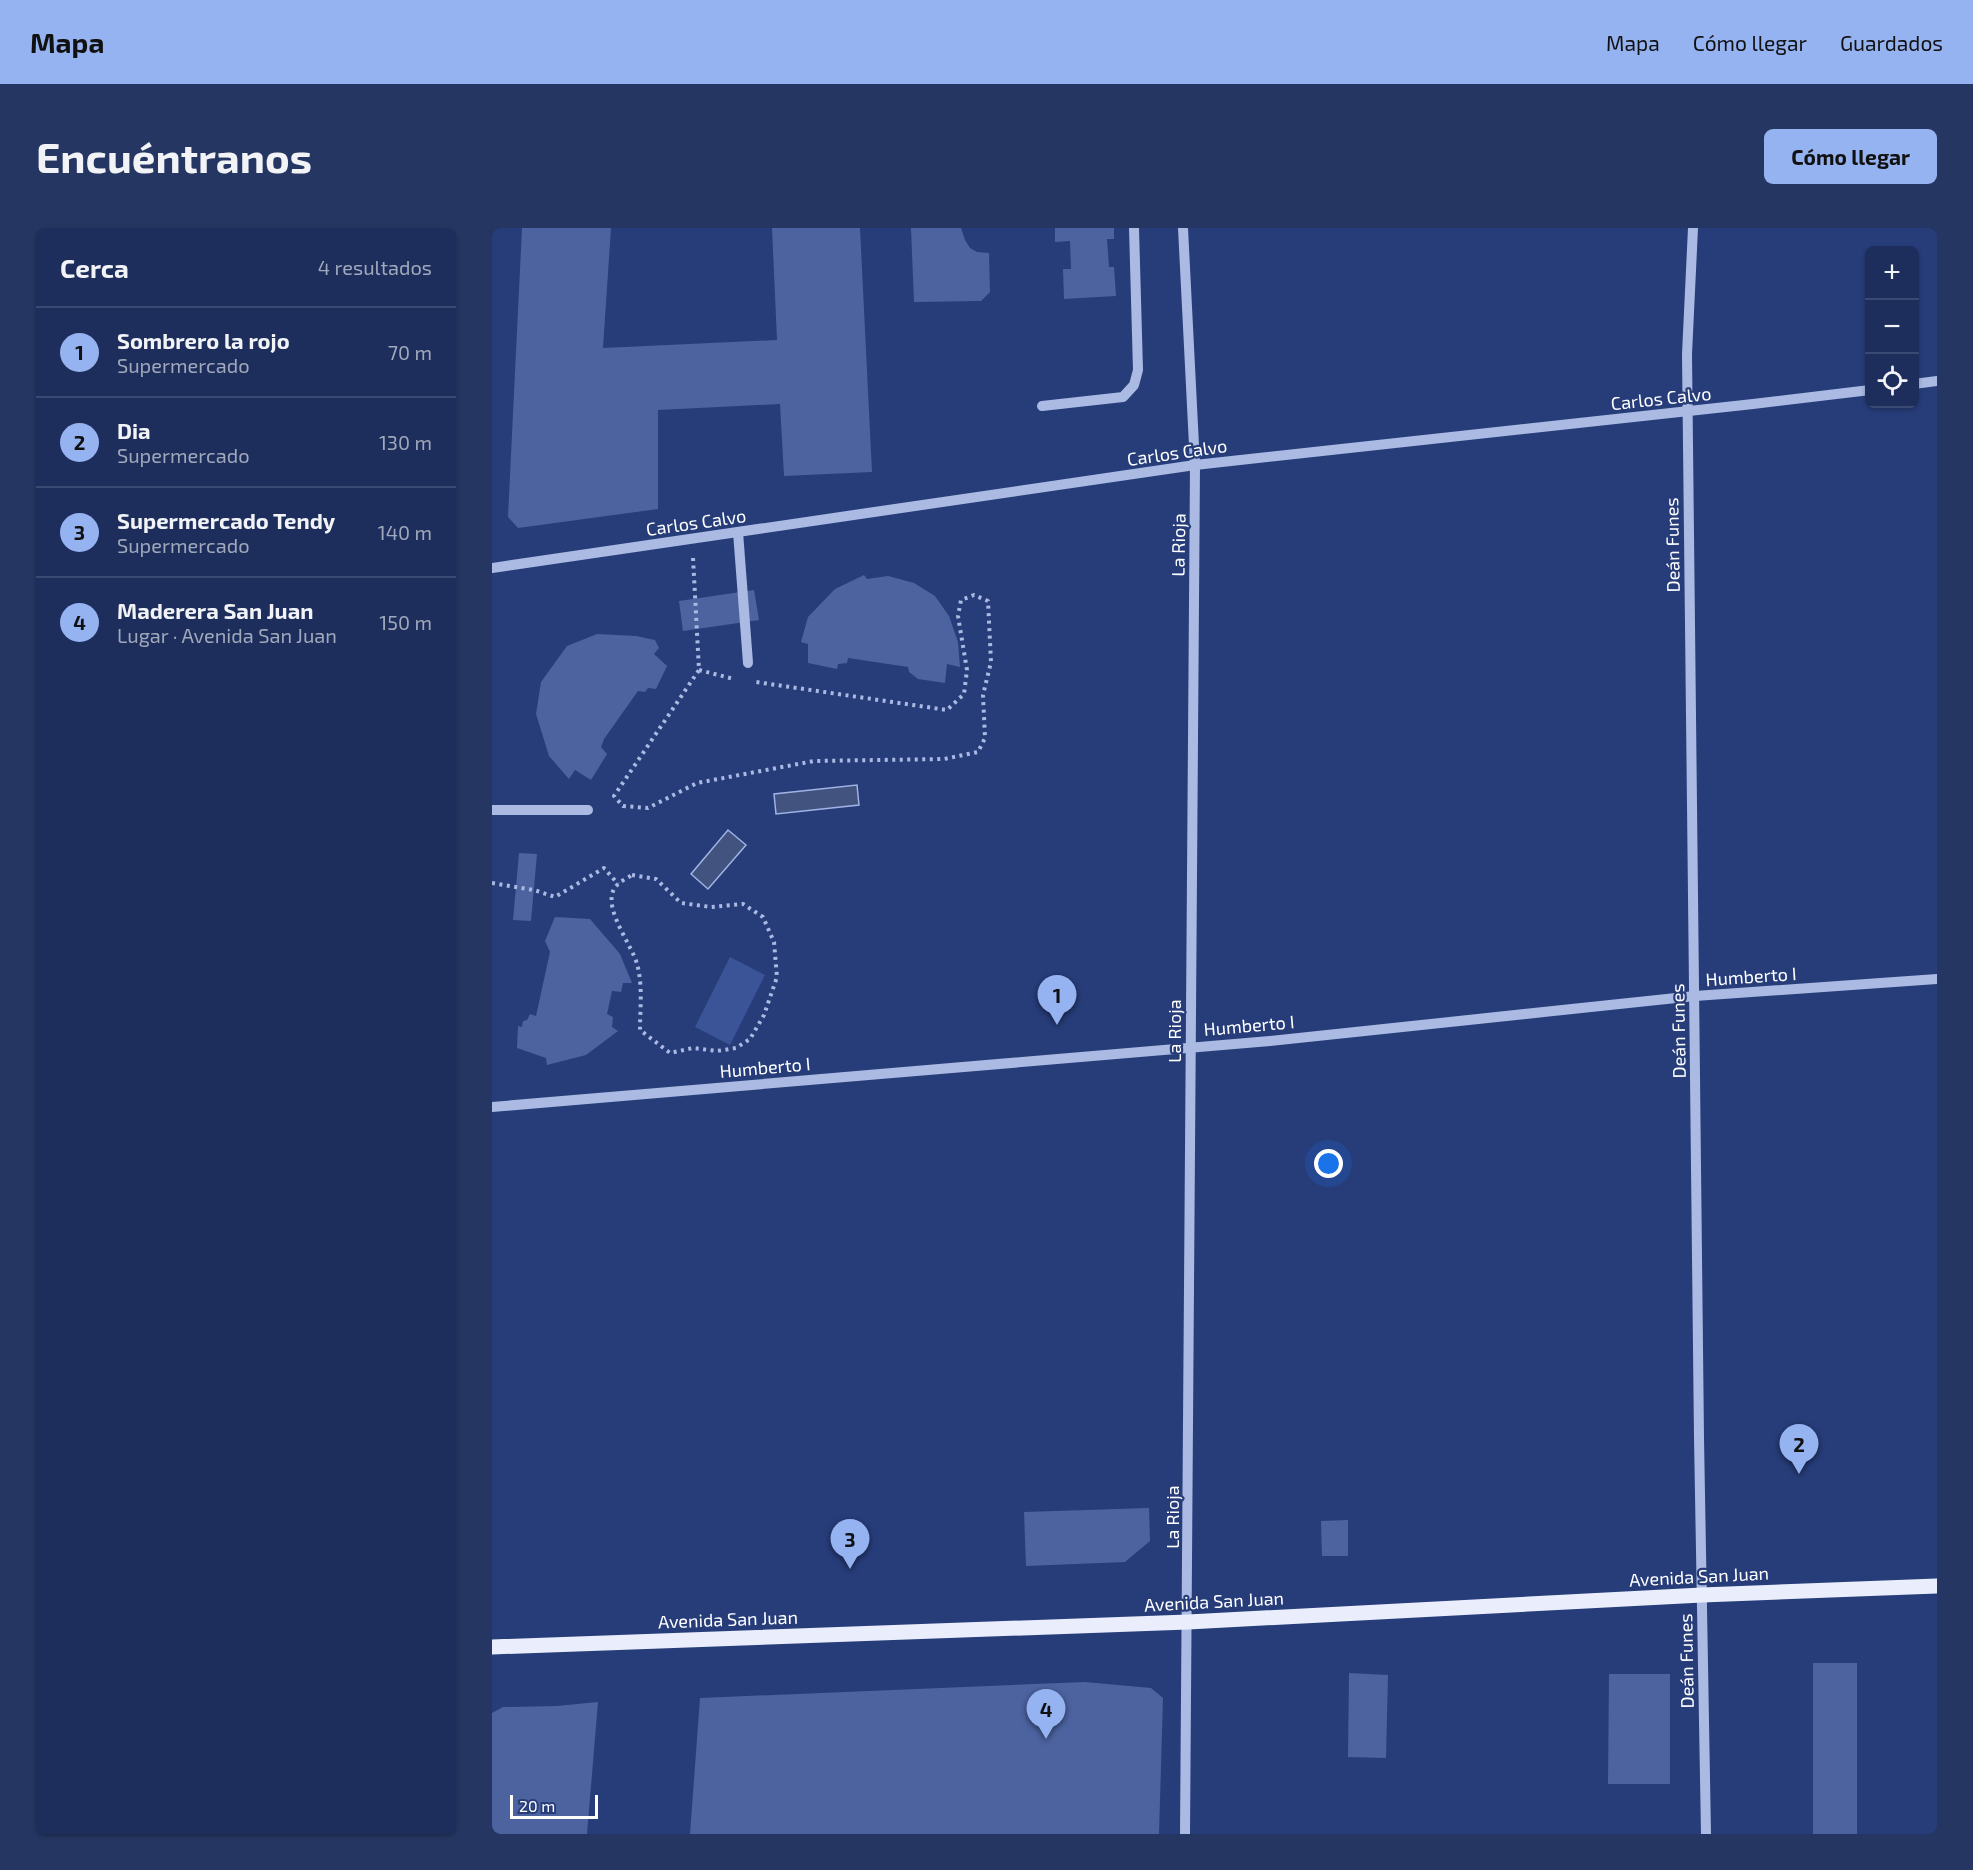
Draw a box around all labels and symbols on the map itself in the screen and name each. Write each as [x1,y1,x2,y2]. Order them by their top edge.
street label: Carlos Calvo [1610,382,1712,414]
street label: Carlos Calvo [1126,434,1228,470]
street label: Deán Funes [1660,497,1684,593]
street label: Carlos Calvo [645,504,747,540]
street label: La Rioja [1166,513,1190,577]
street label: Humberto I [1705,962,1797,990]
pin: 1 [1038,976,1076,1025]
street label: Deán Funes [1666,983,1690,1079]
street label: La Rioja [1163,999,1185,1063]
street label: Humberto I [1203,1010,1295,1040]
street label: Humberto I [719,1052,811,1082]
your location [1314,1149,1343,1178]
pin: 2 [1780,1424,1818,1474]
street label: La Rioja [1161,1485,1183,1549]
pin: 3 [830,1520,870,1569]
street label: Avenida San Juan [1629,1561,1769,1591]
street label: Avenida San Juan [1144,1586,1284,1616]
street label: Avenida San Juan [658,1606,798,1632]
street label: Deán Funes [1674,1613,1698,1709]
pin: 4 [1026,1690,1066,1739]
scale bar [510,1792,598,1820]

